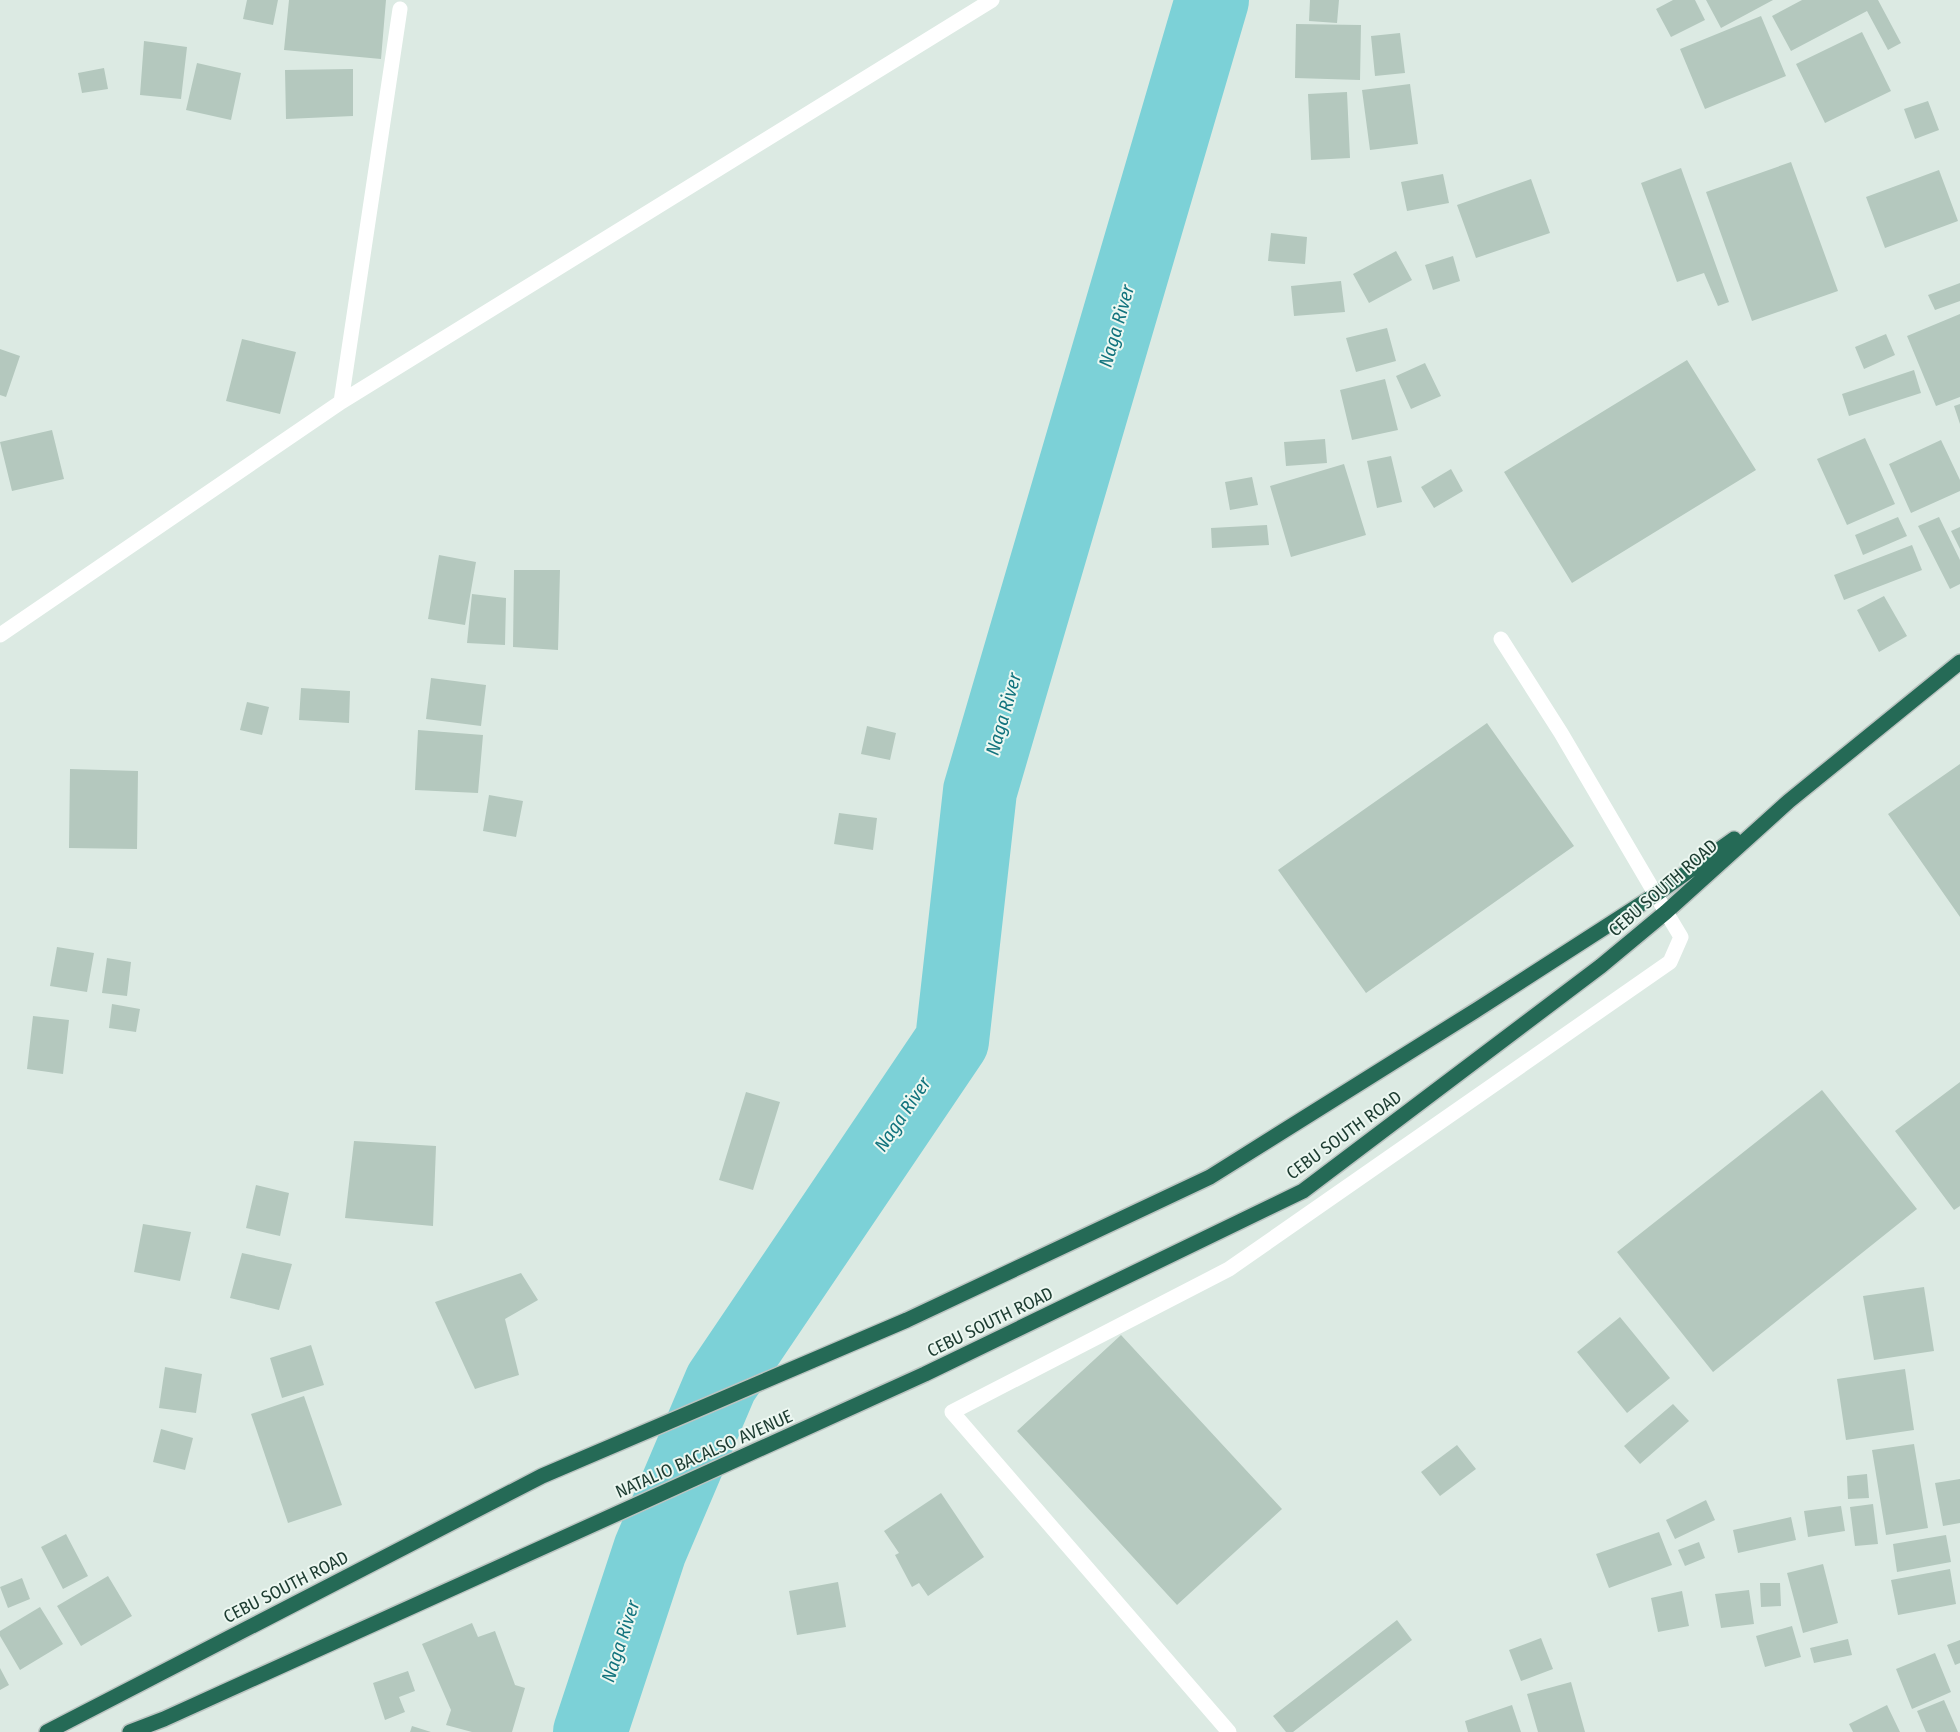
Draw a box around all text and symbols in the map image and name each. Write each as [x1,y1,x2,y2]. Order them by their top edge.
water label: Naga River [1094,281,1140,370]
water label: Naga River [981,669,1027,758]
street label: CEBU SOUTH ROAD [1604,835,1722,941]
water label: Naga River [869,1072,936,1156]
street label: CEBU SOUTH ROAD [1282,1086,1406,1184]
street label: CEBU SOUTH ROAD [924,1282,1056,1362]
street label: NATALIO BACALSO AVENUE [612,1405,796,1503]
street label: CEBU SOUTH ROAD [220,1546,352,1628]
water label: Naga River [596,1596,645,1685]

